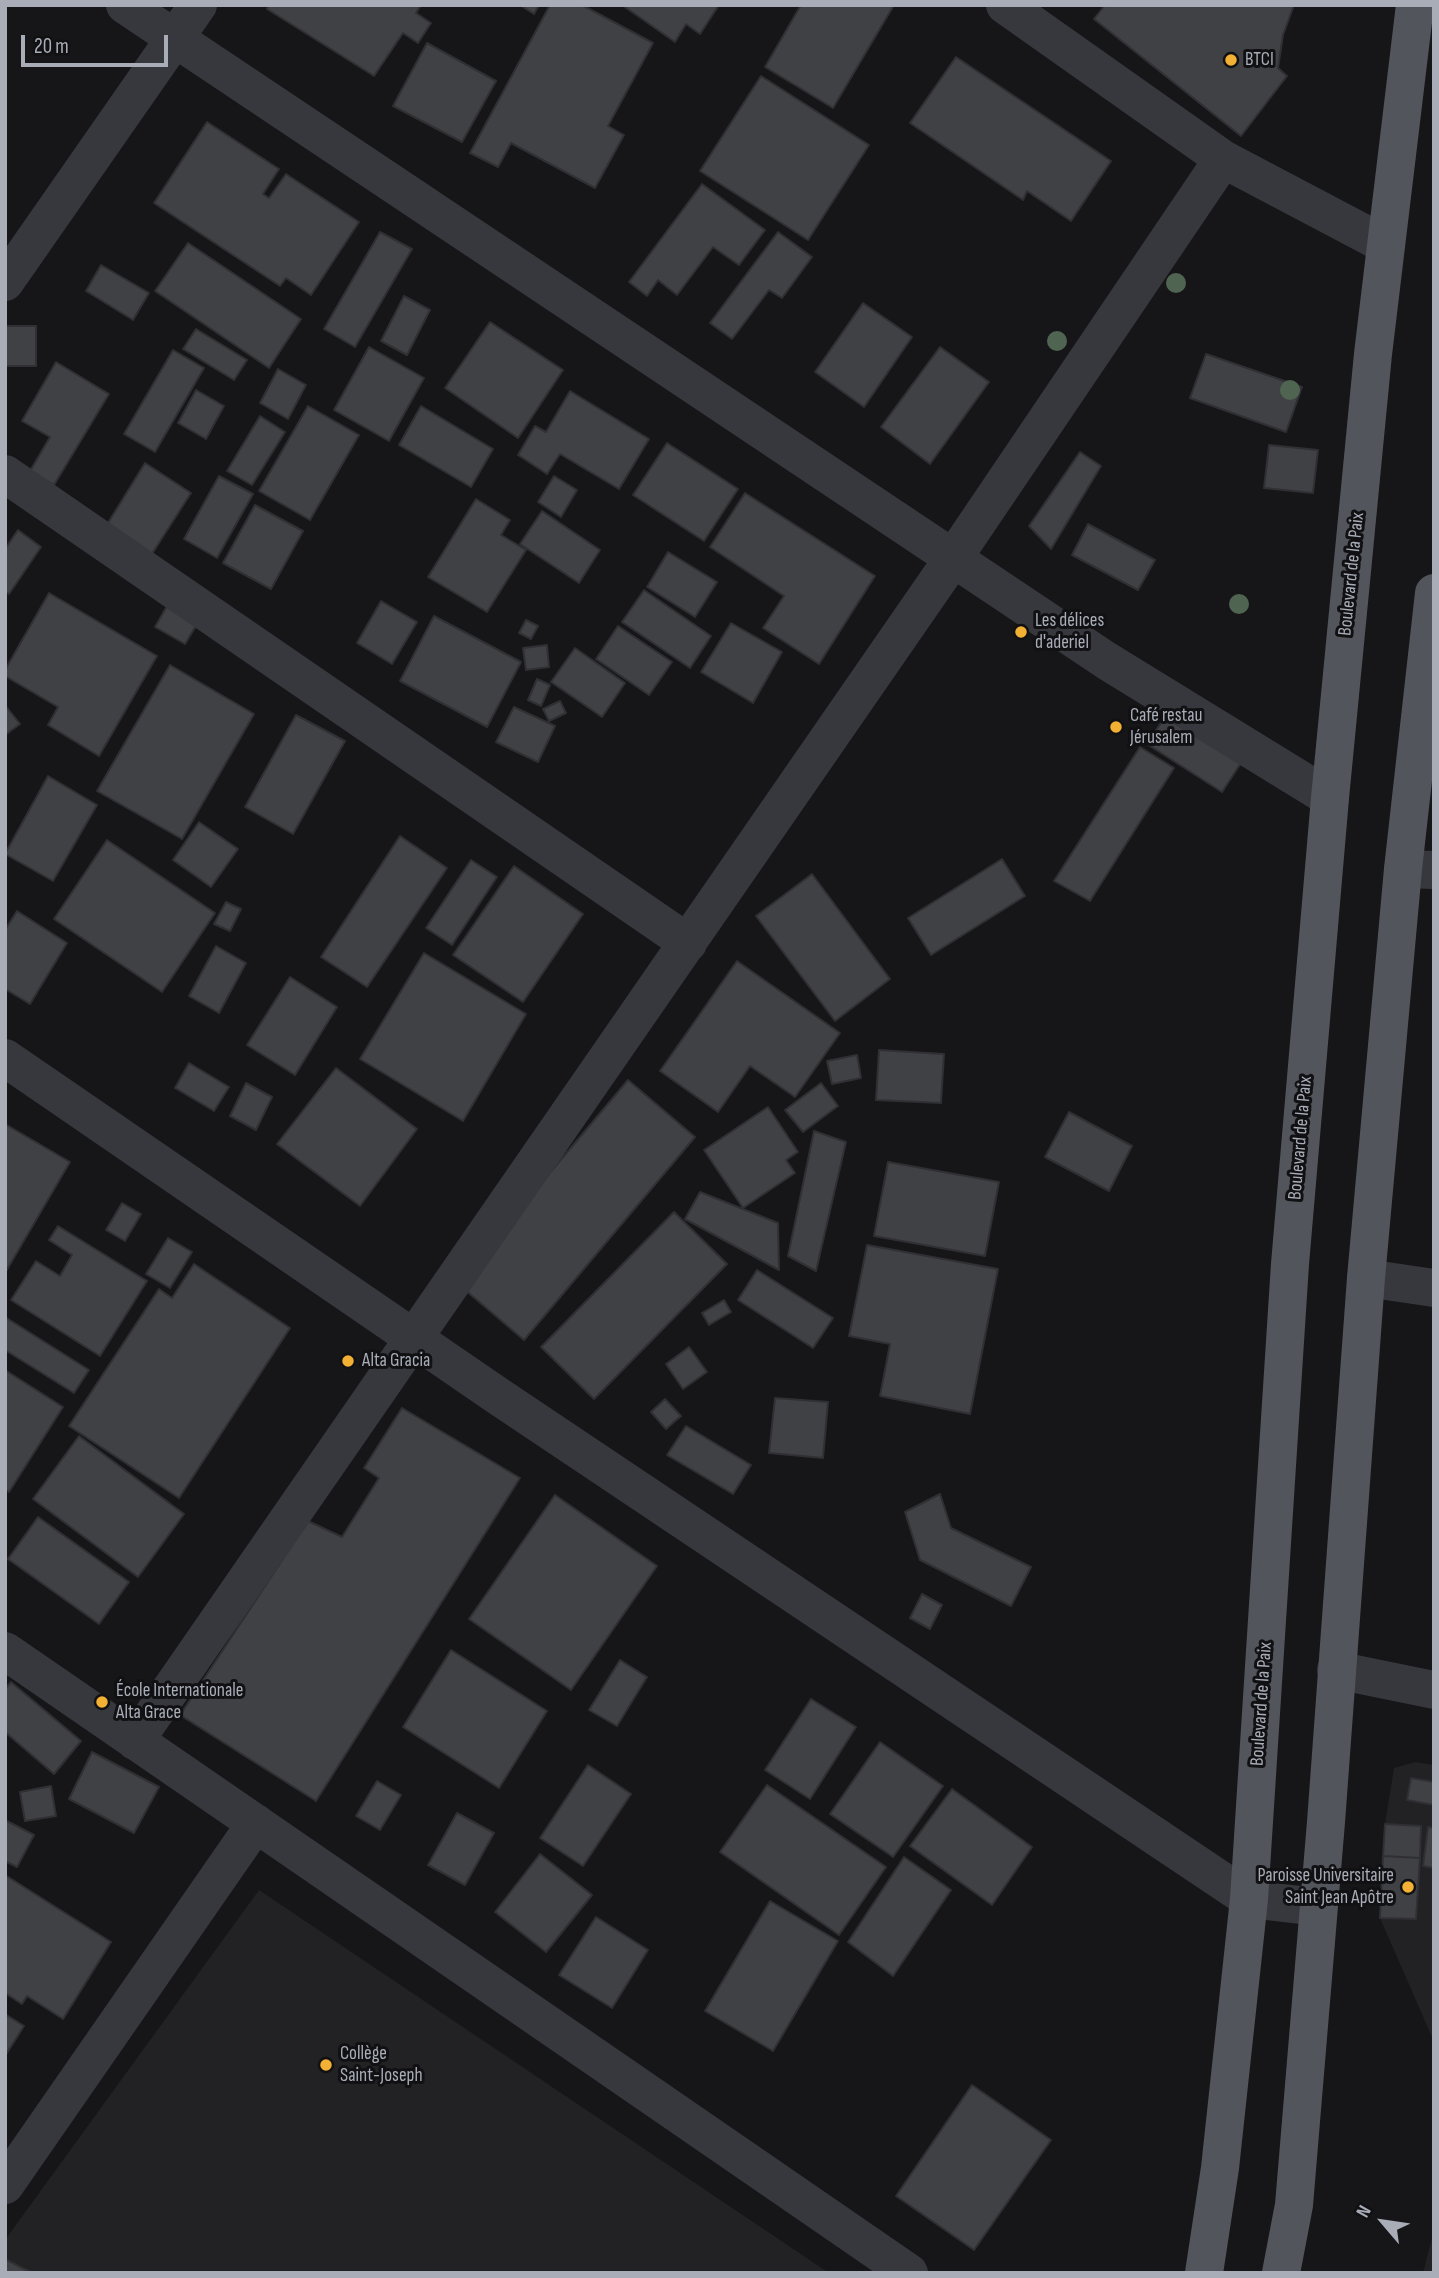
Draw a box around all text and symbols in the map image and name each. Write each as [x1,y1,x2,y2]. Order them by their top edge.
scale bar [24,21,172,65]
text: 20 m [34,34,69,59]
place label: BTCI [1245,49,1274,71]
marker: BTCI [1223,52,1239,68]
street label: Boulevard de la Paix [1334,511,1370,637]
place label: Les délices d'aderiel [1035,610,1104,654]
marker: Les délices d'aderiel [1013,624,1029,640]
place label: Café restau Jérusalem [1130,705,1203,749]
marker: Café restau Jérusalem [1108,719,1124,735]
street label: Boulevard de la Paix [1284,1075,1318,1201]
place label: Alta Gracia [362,1350,430,1372]
marker: Alta Gracia [340,1353,356,1369]
street label: Boulevard de la Paix [1246,1641,1278,1767]
place label: École Internationale Alta Grace [116,1680,243,1724]
marker: École Internationale Alta Grace [94,1694,110,1710]
place label: Paroisse Universitaire Saint Jean Apôtre [1257,1865,1394,1909]
marker: Paroisse Universitaire Saint Jean Apôtre [1400,1879,1416,1895]
place label: Collège Saint-Joseph [340,2043,423,2087]
marker: Collège Saint-Joseph [318,2057,334,2073]
north arrow [1348,2187,1418,2257]
text: N [1352,2202,1377,2222]

